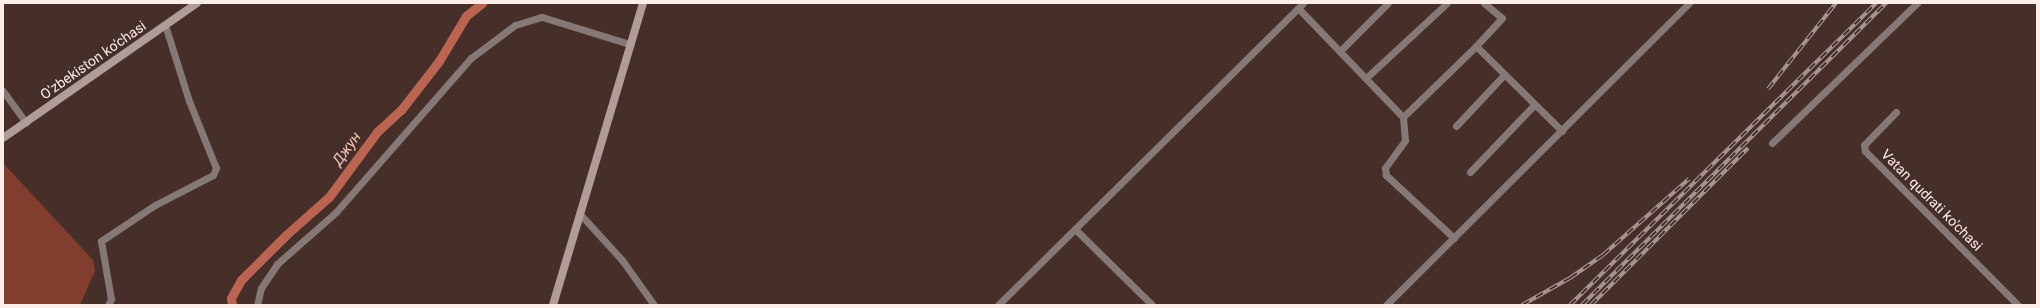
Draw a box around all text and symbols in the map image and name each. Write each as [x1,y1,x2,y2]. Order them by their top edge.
street label: O'zbekiston ko'chasi [37,17,149,103]
water label: Джун [329,129,365,169]
street label: Vatan qudrati ko'chasi [1878,146,1986,254]

